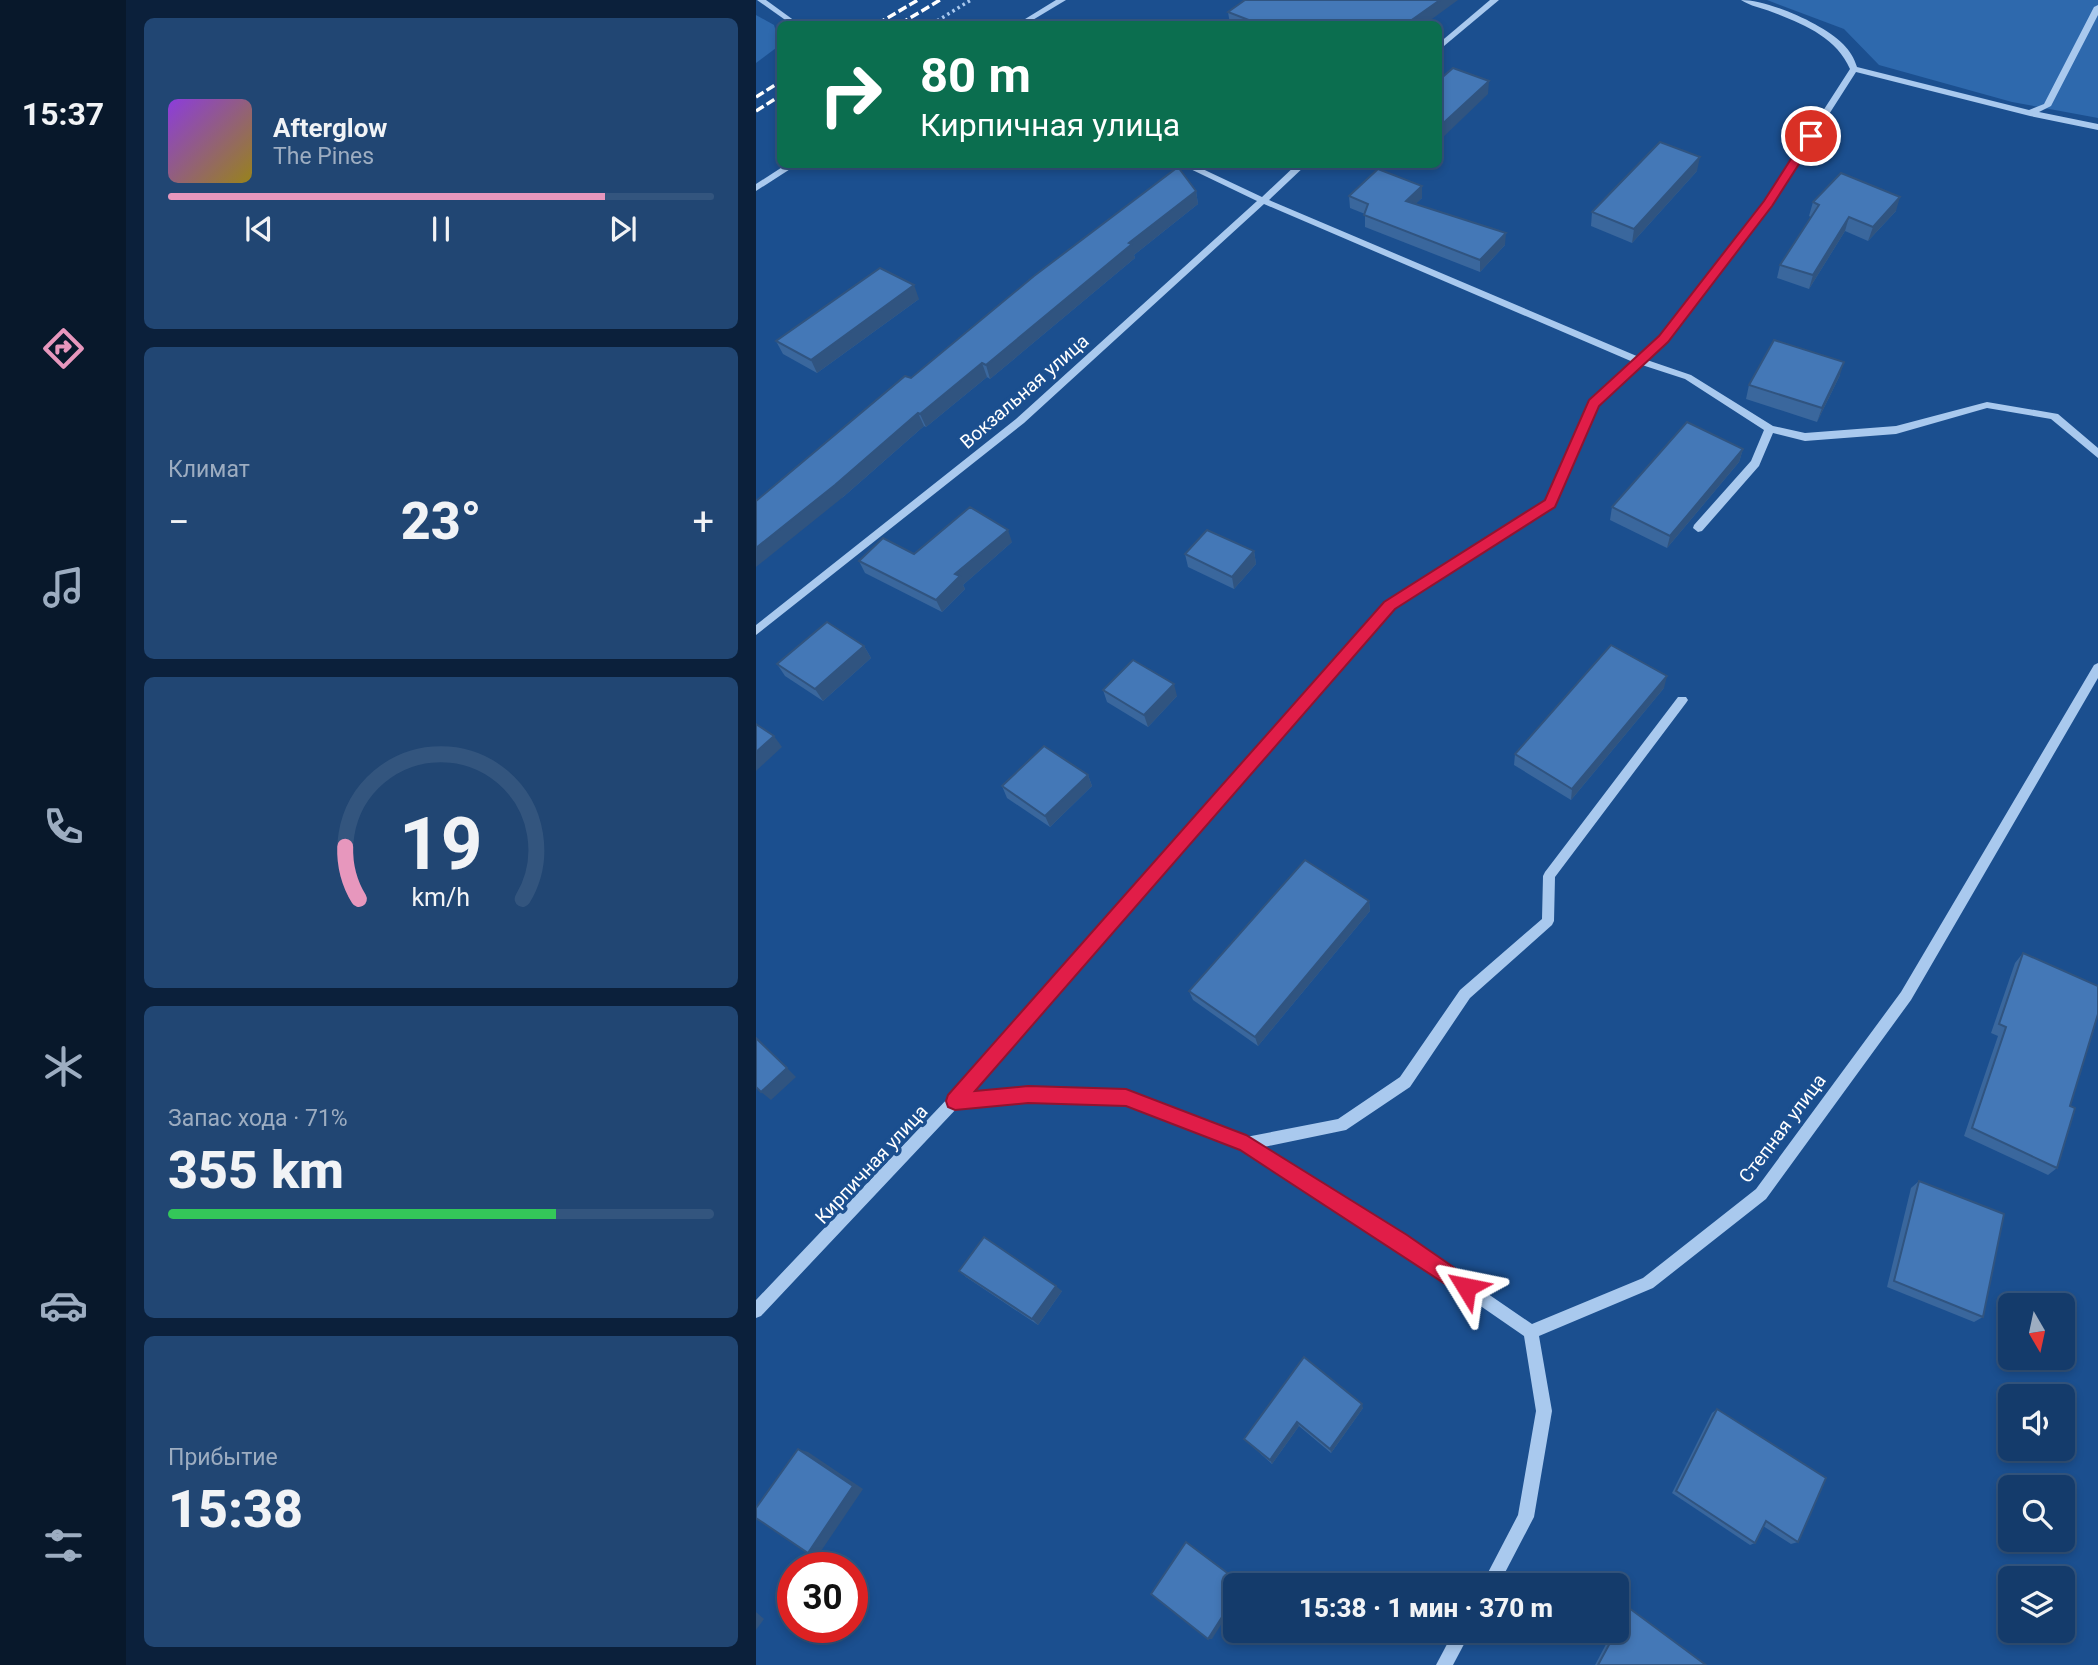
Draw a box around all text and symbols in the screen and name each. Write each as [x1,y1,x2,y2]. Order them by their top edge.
text: 80 m [920,47,1031,104]
icon: right [805,49,896,140]
text: 15:37 [22,95,104,133]
text: Кирпичная улица [920,106,1180,144]
pin [1781,106,1841,166]
text: Afterglow [273,113,387,143]
icon: arrive [1792,117,1830,155]
text: The Pines [273,143,374,170]
icon: previous [240,210,278,248]
icon: pause [422,210,460,248]
icon: next [604,210,642,248]
icon: directions [39,324,88,373]
street label: Вокзальная улица [955,329,1093,453]
text: Климат [168,456,250,483]
text: 23° [401,491,481,552]
text: − [168,500,190,544]
text: + [692,500,714,544]
icon: music [39,563,88,612]
text: 19 [399,801,483,887]
icon: phone [39,802,88,851]
text: km/h [412,882,470,911]
icon: climate [39,1042,88,1091]
street label: Степная улица [1734,1069,1831,1187]
street label: Кирпичная улица [810,1100,932,1229]
text: Запас хода · 71% [168,1105,348,1132]
text: 355 km [168,1140,344,1201]
position arrow [1429,1250,1503,1324]
icon: car [39,1281,88,1330]
north arrow [1998,1293,2076,1370]
map controls [1998,1293,2075,1643]
button: sound [1998,1384,2075,1461]
text: Прибытие [168,1444,278,1471]
button: search [1998,1475,2075,1552]
text: 15:38 [168,1479,303,1540]
icon: filters [39,1521,88,1570]
speed limit sign: 30 [777,1552,868,1643]
button: layers [1998,1566,2075,1643]
text: 15:38 · 1 мин · 370 m [1299,1593,1553,1623]

